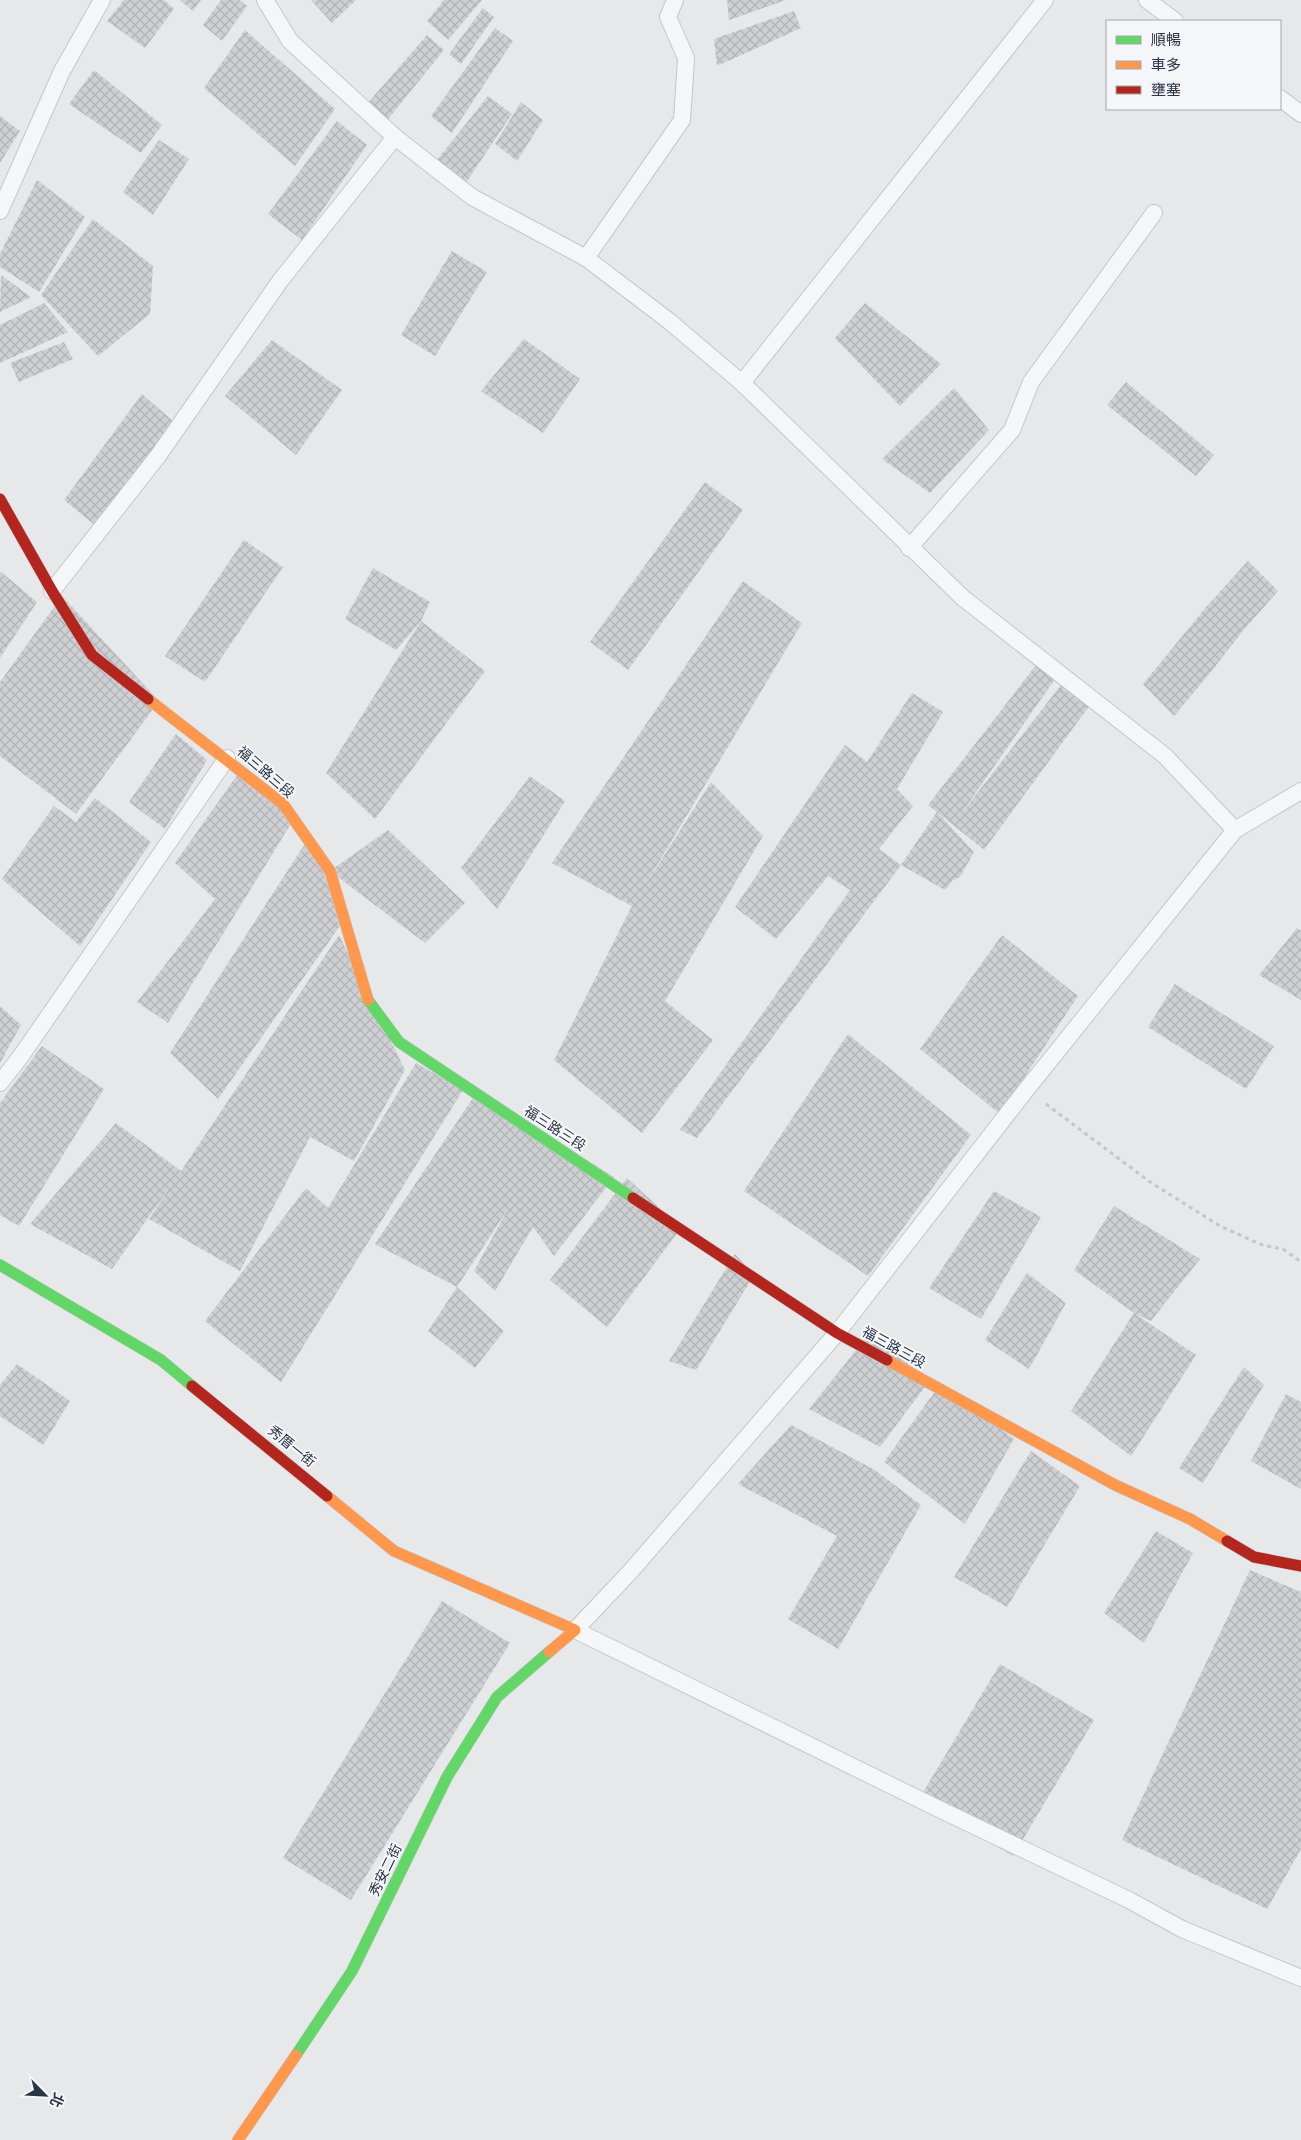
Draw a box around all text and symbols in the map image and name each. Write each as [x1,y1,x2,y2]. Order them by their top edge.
legend [1106,20,1281,110]
text: 順暢 [1151,31,1181,48]
text: 車多 [1151,56,1181,73]
text: 壅塞 [1151,81,1181,98]
street label: 福三路三段 [234,743,298,801]
street label: 福三路三段 [521,1102,589,1154]
street label: 福三路三段 [860,1323,928,1371]
street label: 秀厝一街 [265,1422,319,1470]
street label: 秀安二街 [366,1841,404,1899]
north arrow [20,2070,70,2120]
text: 北 [47,2091,67,2110]

